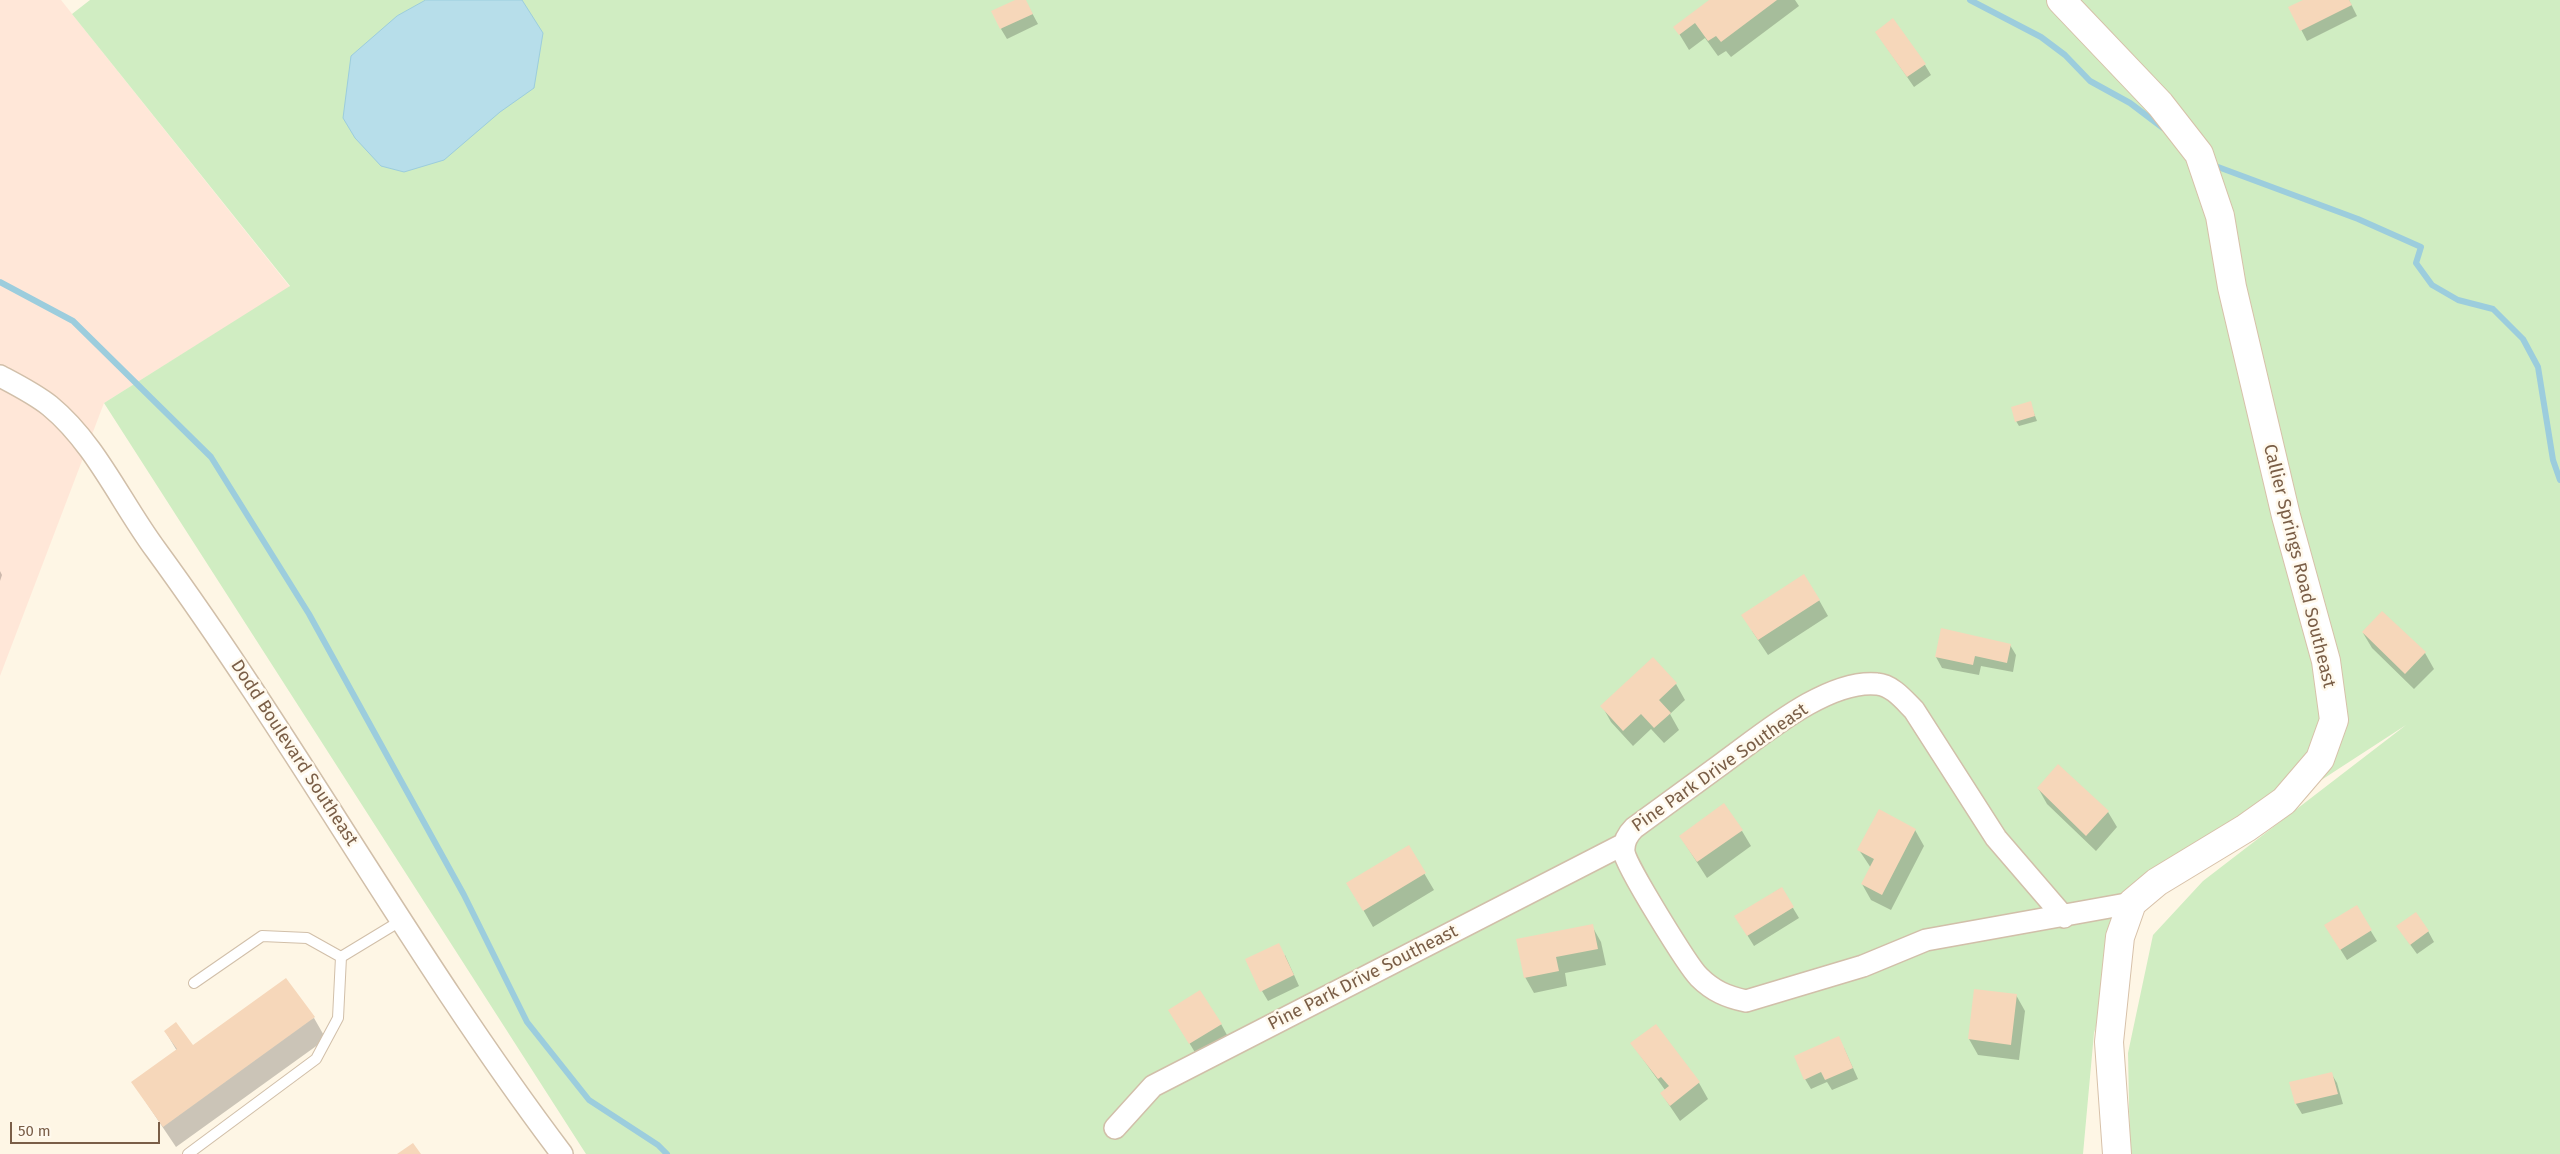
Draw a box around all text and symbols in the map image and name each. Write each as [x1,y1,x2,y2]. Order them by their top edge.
street label: Callier Springs Road Southeast [2258,442,2340,690]
street label: Dodd Boulevard Southeast [226,656,362,850]
street label: Pine Park Drive Southeast [1628,699,1812,837]
street label: Pine Park Drive Southeast [1265,921,1461,1035]
scale bar [12,1112,162,1144]
text: 50 m [18,1122,51,1140]

